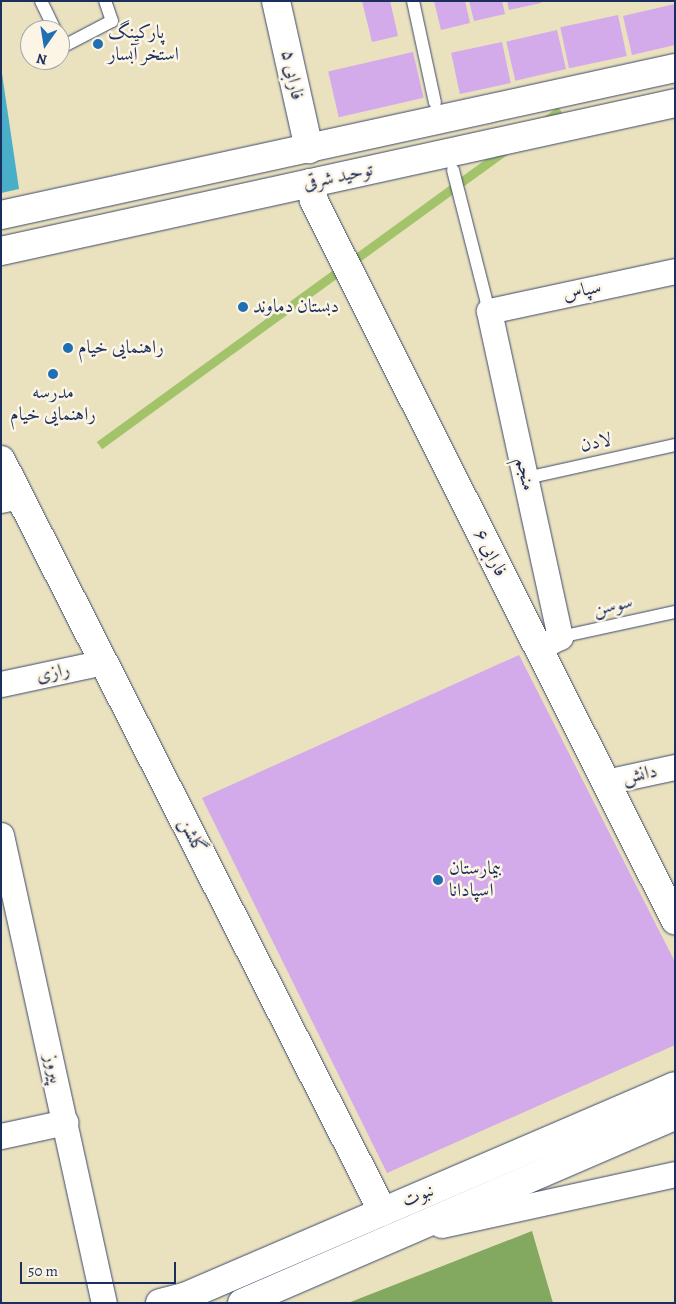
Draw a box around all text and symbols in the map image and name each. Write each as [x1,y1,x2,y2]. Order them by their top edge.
north arrow [20,20,70,70]
place label: پارکینگ استخر آبسار [108,22,179,66]
marker: پارکینگ استخر آبسار [92,38,104,50]
street label: فارابی ۵ [276,48,308,102]
text: N [35,49,49,70]
street label: توحید شرقی [301,159,375,195]
street label: سپاس [561,276,603,306]
place label: دبستان دماوند [253,296,339,318]
marker: دبستان دماوند [237,301,249,313]
place label: راهنمایی خیام [78,337,164,359]
marker: راهنمایی خیام [62,342,74,354]
marker: مدرسه راهنمایی خیام [47,368,59,380]
place label: مدرسه راهنمایی خیام [10,382,96,426]
street label: لادن [578,429,614,457]
street label: منجم [510,455,540,493]
street label: فارابی ۶ [468,525,512,581]
street label: سوسن [591,591,635,621]
street label: رازی [34,658,72,688]
street label: دانش [620,760,660,790]
street label: گلشن [173,814,211,858]
place label: بیمارستان اسپادانا [449,858,501,902]
marker: بیمارستان اسپادانا [431,873,445,887]
street label: پیروز [39,1052,67,1086]
street label: نبوت [399,1179,437,1213]
scale bar [22,1252,179,1284]
text: 50 m [28,1261,58,1281]

